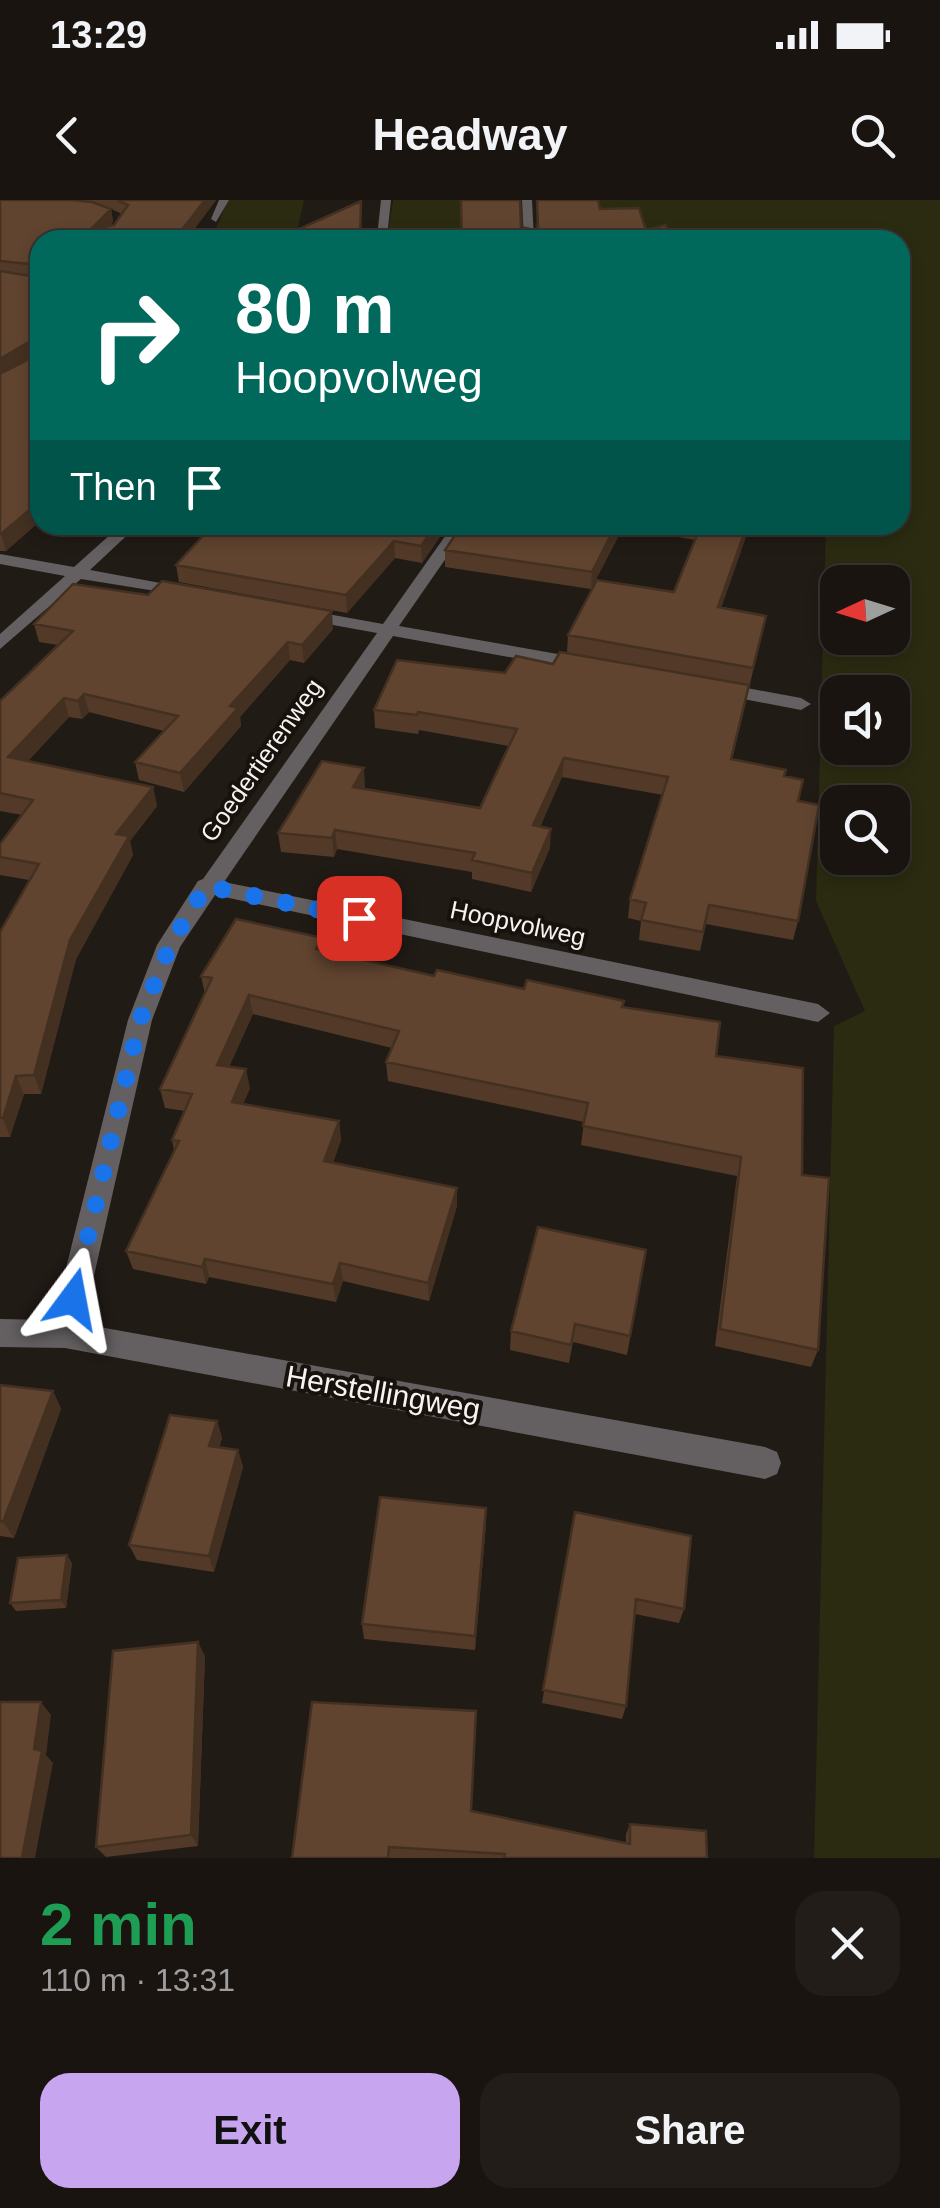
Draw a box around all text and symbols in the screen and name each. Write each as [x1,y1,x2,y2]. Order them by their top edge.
text: 13:29 [50,14,147,56]
icon: back [40,108,95,163]
icon: search [845,108,900,163]
text: Headway [372,109,568,160]
icon: right [70,270,200,400]
text: 80 m [235,270,395,348]
text: Hoopvolweg [235,352,483,403]
icon: arrive [177,460,232,515]
text: Then [70,466,157,508]
north arrow [820,565,910,655]
map controls [820,565,910,875]
street label: Goedertierenweg [195,673,327,847]
button: sound [820,675,910,765]
button: search [820,785,910,875]
pin [317,876,402,961]
icon: arrive [332,891,387,946]
street label: Hoopvolweg [448,895,588,951]
position arrow [21,1247,125,1351]
street label: Herstellingweg [283,1359,483,1426]
text: 2 min [40,1891,197,1958]
button: close [795,1891,900,1996]
text: 110 m · 13:31 [40,1962,235,1998]
button: Exit [40,2073,460,2188]
button: Share [480,2073,900,2188]

